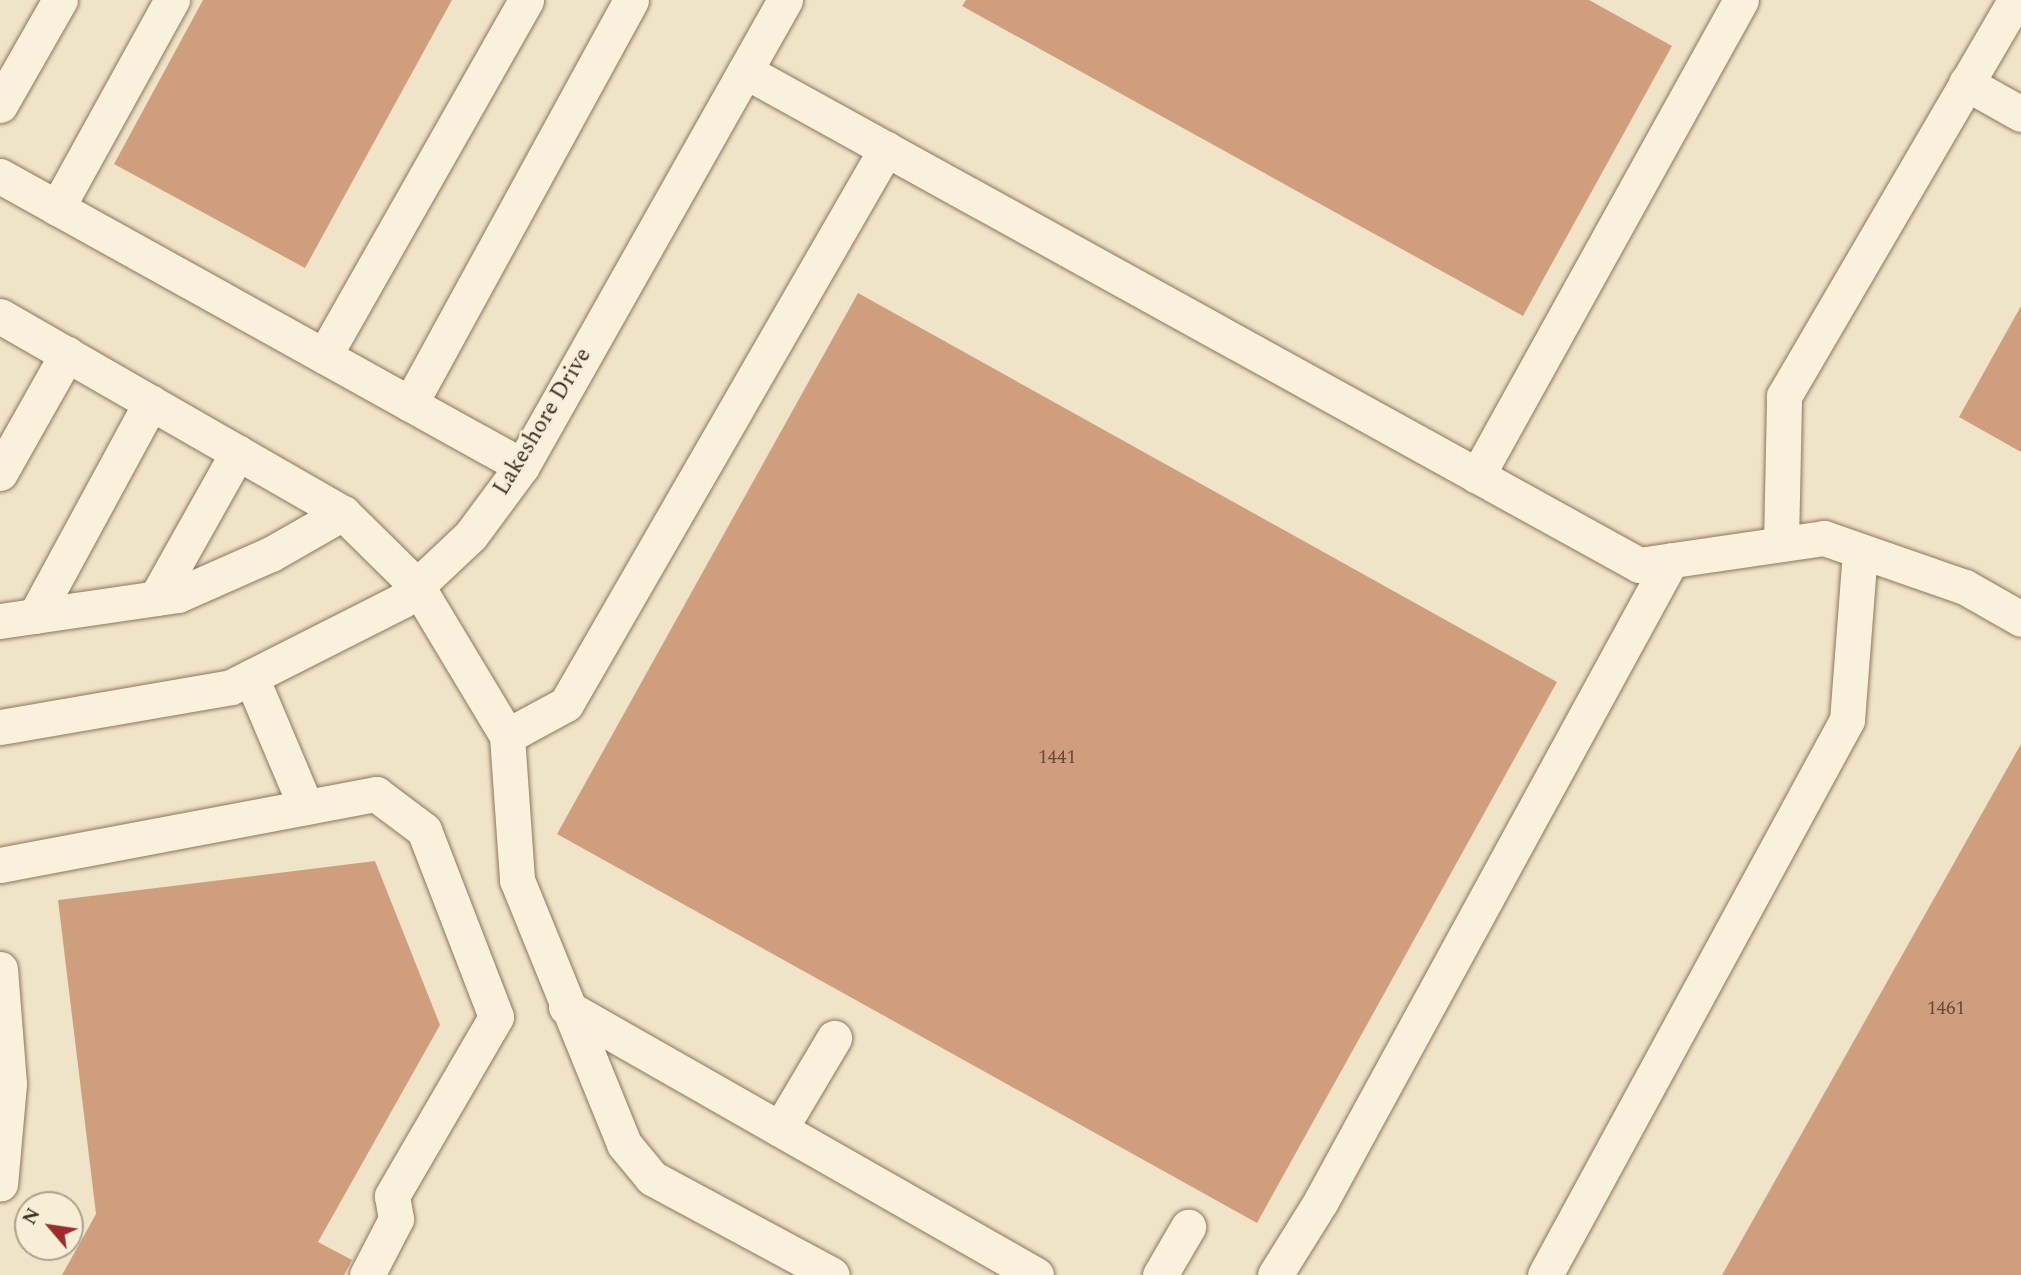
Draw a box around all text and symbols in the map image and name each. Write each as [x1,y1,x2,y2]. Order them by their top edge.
street label: Lakeshore Drive [488,343,598,501]
house number: 1441 [1038,747,1076,769]
house number: 1461 [1927,998,1965,1020]
north arrow [14,1191,84,1261]
text: N [15,1203,48,1230]

